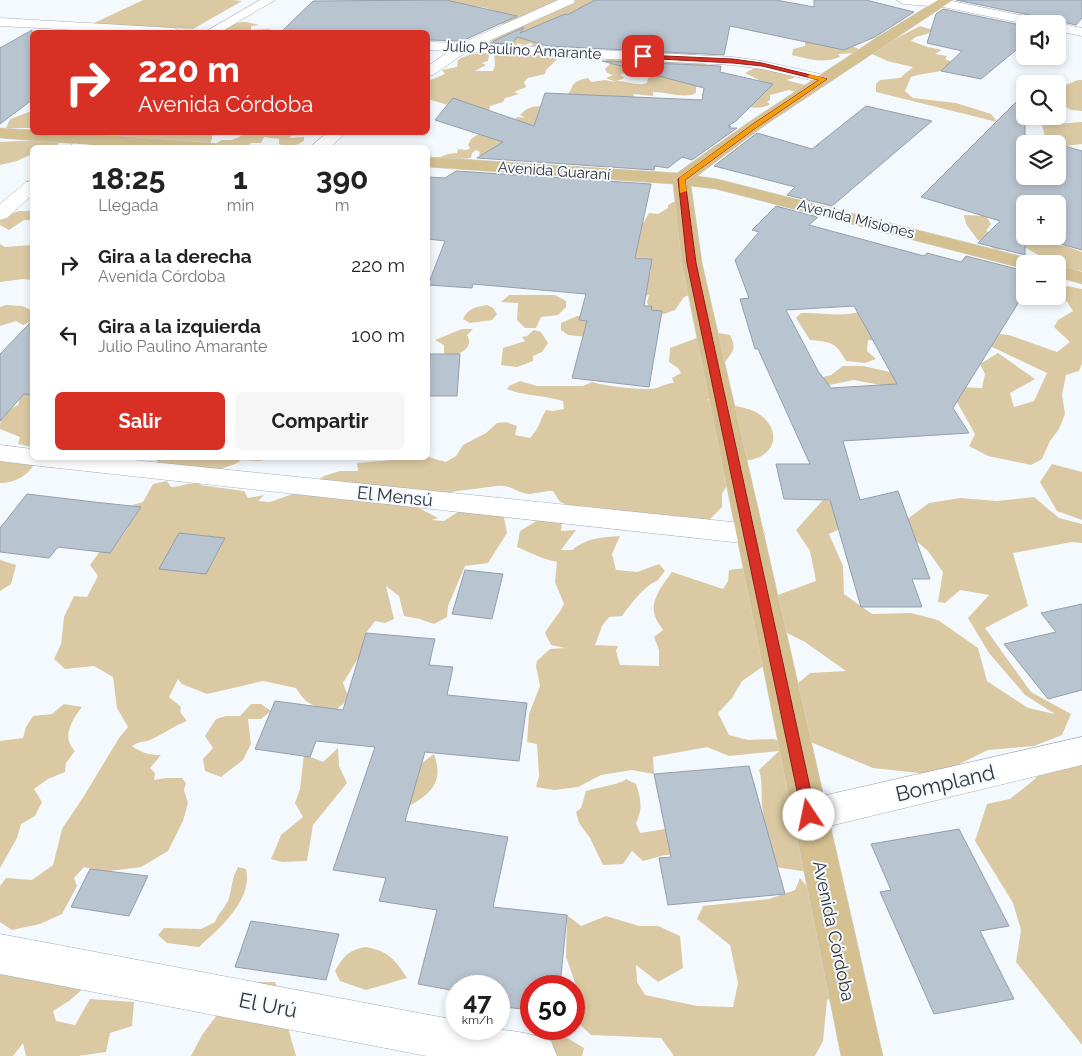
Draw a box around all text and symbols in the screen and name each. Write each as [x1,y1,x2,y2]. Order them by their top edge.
map controls [1016,15,1066,305]
button: sound [1016,15,1066,65]
pin [622,35,664,77]
street label: Julio Paulino Amarante [442,37,602,63]
icon: arrive [629,42,657,70]
text: 220 m [138,49,240,90]
icon: right [55,50,120,115]
button: search [1016,75,1066,125]
text: Avenida Córdoba [138,91,313,117]
button: layers [1016,135,1066,185]
street label: Avenida Guaraní [497,158,612,184]
text: 18:25 [91,161,165,196]
text: 1 [233,161,248,196]
text: 390 [316,161,369,196]
button: + [1016,195,1066,245]
text: Llegada [98,196,159,215]
text: min [227,196,254,215]
text: m [335,196,349,215]
street label: Avenida Misiones [796,196,916,242]
text: Gira a la derecha [98,245,252,267]
icon: right [55,251,83,279]
text: 220 m [351,254,405,276]
button: − [1016,255,1066,305]
text: Avenida Córdoba [98,267,225,286]
text: Gira a la izquierda [98,315,261,337]
icon: left [55,321,83,349]
text: 100 m [351,324,405,346]
text: Julio Paulino Amarante [98,337,267,356]
button: Salir [55,392,225,450]
button: Compartir [235,392,405,450]
street label: El Mensú [356,482,434,510]
street label: Bompland [893,759,997,807]
position arrow [782,788,834,840]
street label: Avenida Córdoba [809,859,859,1003]
speed limit sign: 50 [520,975,585,1040]
text: 47 [463,986,492,1016]
street label: El Urú [237,987,299,1023]
text: km/h [462,1013,493,1027]

